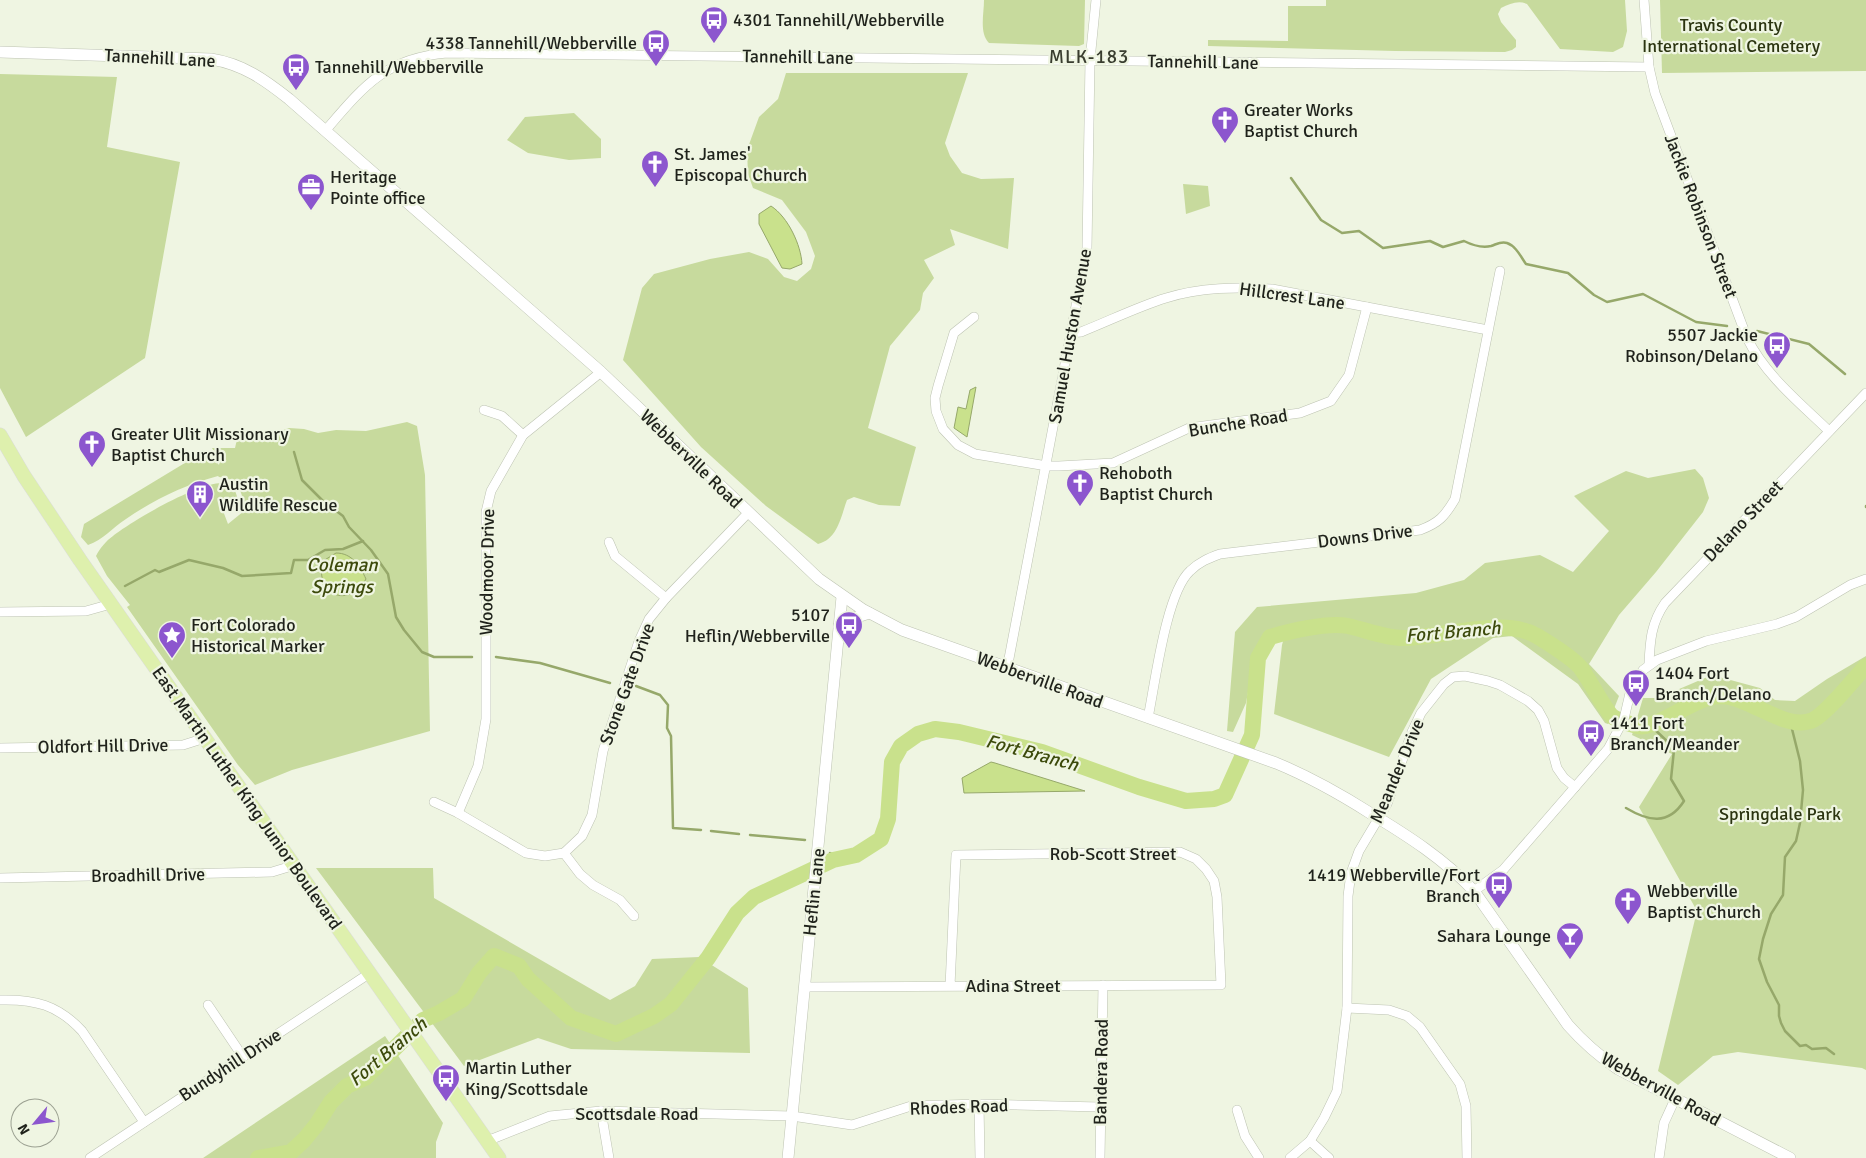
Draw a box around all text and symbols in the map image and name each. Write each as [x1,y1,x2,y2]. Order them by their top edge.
bus stop icon: 4301 Tannehill/Webberville [699,5,729,44]
place label: 4301 Tannehill/Webberville [733,9,945,31]
park label: Travis County International Cemetery [1642,14,1821,57]
bus stop icon: 4338 Tannehill/Webberville [641,28,671,67]
place label: 4338 Tannehill/Webberville [425,32,637,54]
street label: Tannehill Lane [104,44,216,72]
street label: Tannehill Lane [742,45,854,69]
district label: MLK-183 [1049,45,1129,69]
street label: Tannehill Lane [1147,50,1259,74]
bus stop icon: Tannehill/Webberville [281,52,311,91]
place label: Tannehill/Webberville [315,56,484,78]
place label: Greater Works Baptist Church [1244,99,1358,142]
church icon: Greater Works Baptist Church [1210,105,1240,144]
street label: Jackie Robinson Street [1660,131,1742,301]
place label: St. James' Episcopal Church [674,143,807,186]
church icon: St. James' Episcopal Church [640,149,670,188]
place label: Heritage Pointe office [330,166,425,209]
office icon: Heritage Pointe office [296,172,326,211]
street label: Samuel Huston Avenue [1044,247,1096,425]
street label: Hillcrest Lane [1238,278,1346,314]
place label: 5507 Jackie Robinson/Delano [1625,324,1758,367]
bus stop icon: 5507 Jackie Robinson/Delano [1762,330,1792,369]
street label: Bunche Road [1187,404,1289,442]
street label: Webberville Road [635,405,747,513]
place label: Greater Ulit Missionary Baptist Church [111,423,289,466]
church icon: Greater Ulit Missionary Baptist Church [77,429,107,468]
place label: Rehoboth Baptist Church [1099,462,1213,505]
church icon: Rehoboth Baptist Church [1065,468,1095,507]
place label: Austin Wildlife Rescue [219,473,337,516]
street label: Delano Street [1699,476,1787,566]
building icon: Austin Wildlife Rescue [185,479,215,518]
street label: Woodmoor Drive [475,508,499,636]
street label: Downs Drive [1316,519,1414,553]
water label: Coleman Springs [306,553,378,599]
place label: 5107 Heflin/Webberville [685,604,830,647]
bus stop icon: 5107 Heflin/Webberville [834,610,864,649]
place label: Fort Colorado Historical Marker [191,614,325,657]
water label: Fort Branch [1405,616,1502,648]
place icon: Fort Colorado Historical Marker [157,620,187,659]
street label: Stone Gate Drive [595,620,659,748]
street label: Webberville Road [974,647,1106,713]
street label: East Martin Luther King Junior Boulevard [147,662,347,934]
place label: 1404 Fort Branch/Delano [1655,662,1771,705]
bus stop icon: 1404 Fort Branch/Delano [1621,668,1651,707]
place label: 1411 Fort Branch/Meander [1610,712,1740,755]
street label: Meander Drive [1365,715,1429,827]
bus stop icon: 1411 Fort Branch/Meander [1576,718,1606,757]
water label: Fort Branch [983,729,1082,777]
street label: Oldfort Hill Drive [37,734,169,758]
park label: Springdale Park [1719,803,1841,825]
street label: Rob-Scott Street [1050,843,1176,865]
street label: Heflin Lane [798,847,830,937]
street label: Broadhill Drive [91,863,205,887]
place label: 1419 Webberville/Fort Branch [1307,864,1480,907]
bus stop icon: 1419 Webberville/Fort Branch [1484,870,1514,909]
place label: Webberville Baptist Church [1647,880,1761,923]
church icon: Webberville Baptist Church [1613,886,1643,925]
bar icon: Sahara Lounge [1555,921,1585,960]
place label: Sahara Lounge [1437,925,1551,947]
street label: Adina Street [965,975,1061,997]
water label: Fort Branch [344,1012,433,1092]
street label: Bandera Road [1089,1019,1113,1125]
street label: Bundyhill Drive [175,1024,285,1106]
street label: Webberville Road [1597,1047,1725,1131]
place label: Martin Luther King/Scottsdale [465,1057,588,1100]
bus stop icon: Martin Luther King/Scottsdale [431,1063,461,1102]
street label: Rhodes Road [909,1094,1009,1120]
north arrow [10,1098,60,1148]
street label: Scottsdale Road [575,1103,699,1125]
text: N [14,1121,34,1137]

